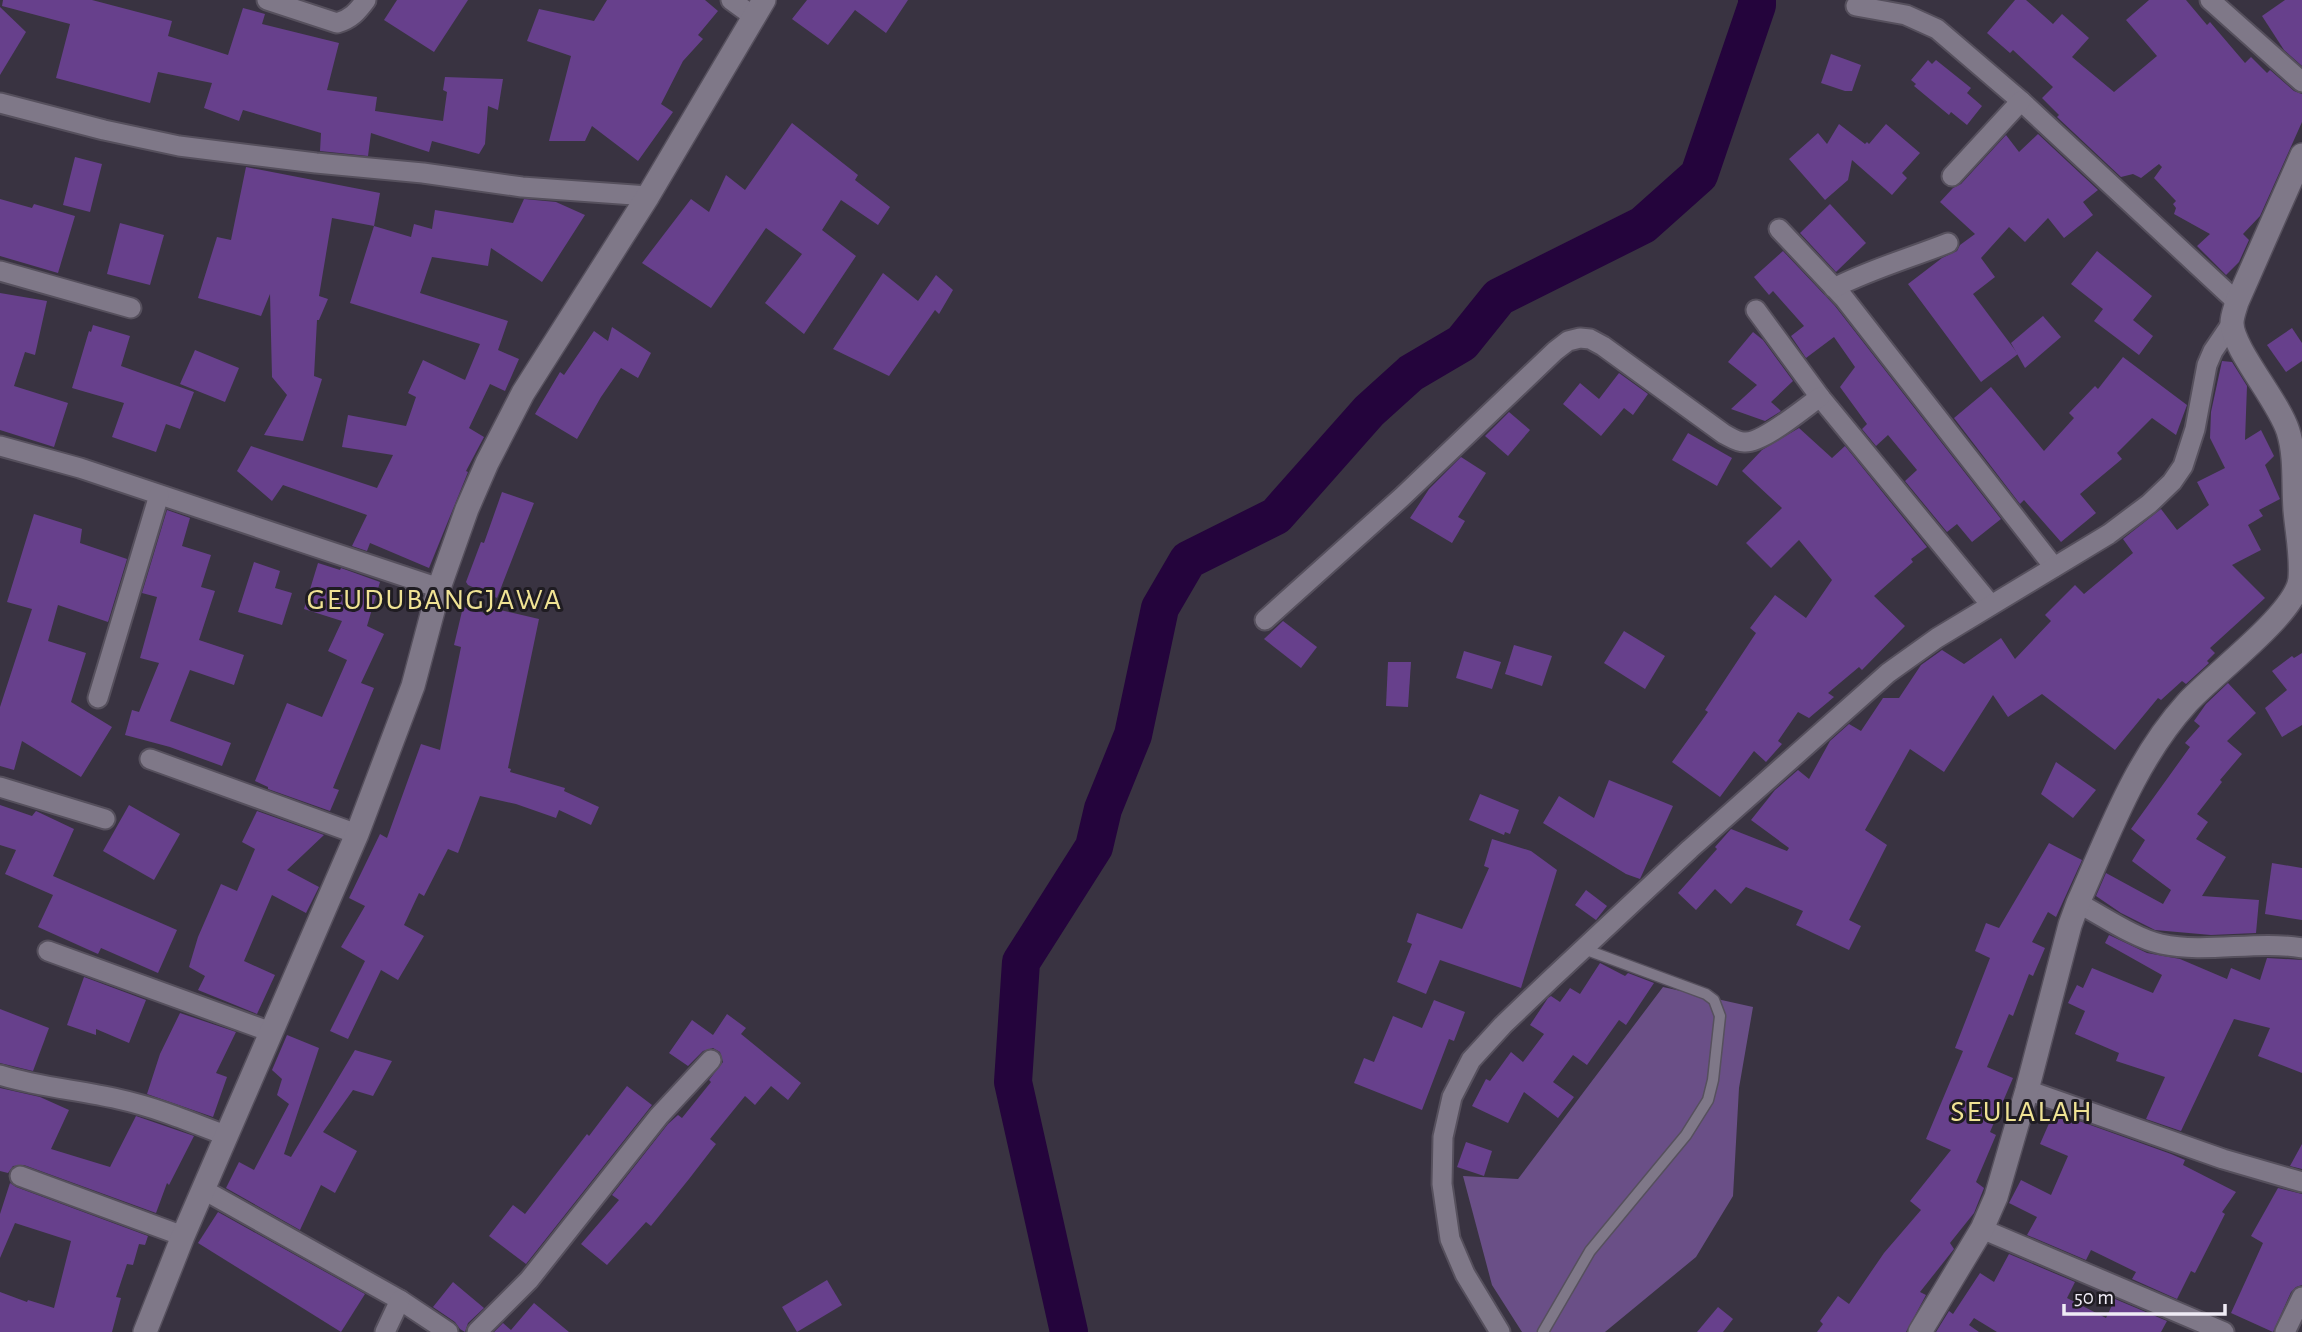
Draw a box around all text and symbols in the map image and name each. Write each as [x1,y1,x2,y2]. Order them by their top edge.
district label: GEUDUBANGJAWA [307,585,563,615]
district label: SEULALAH [1950,1097,2094,1127]
scale bar [2064,1272,2225,1316]
text: 50 m [2074,1287,2114,1308]

